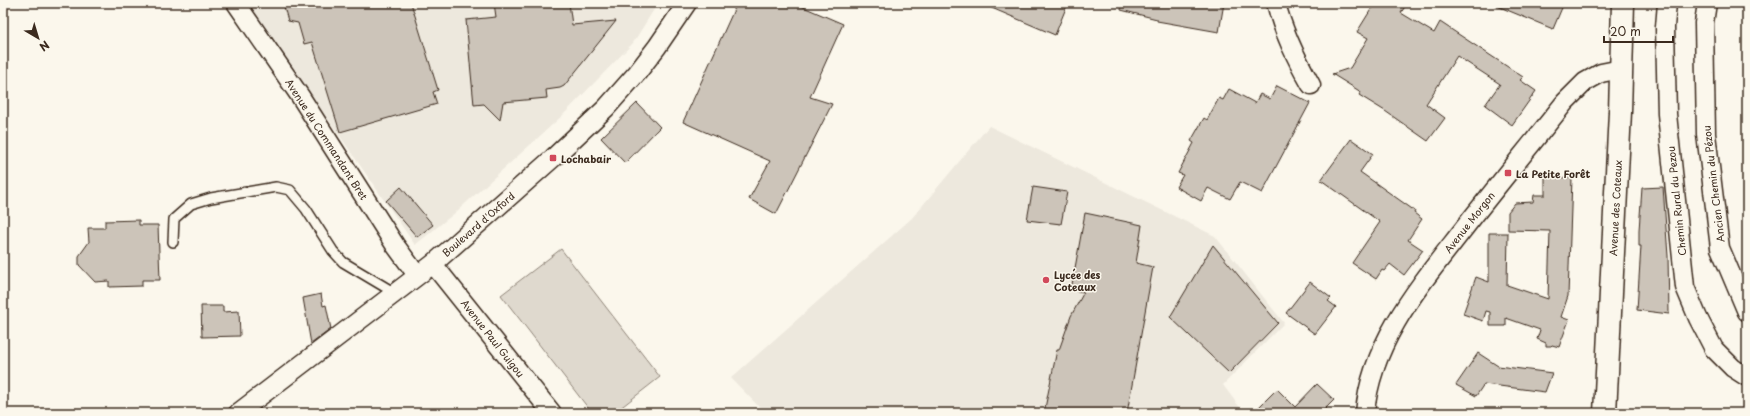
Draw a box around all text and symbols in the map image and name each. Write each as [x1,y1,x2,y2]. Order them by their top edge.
north arrow [18,18,58,58]
scale bar [1604,18,1673,44]
text: 20 m [1610,22,1641,40]
text: N [36,37,53,56]
street label: Avenue du Commandant Bret [282,76,372,202]
street label: Ancien Chemin du Pézou [1698,125,1728,243]
street label: Chemin Rural du Pezou [1663,145,1689,257]
place label: Lochabair [561,151,612,166]
marker: Lochabair [548,153,558,163]
street label: Avenue des Coteaux [1605,160,1625,256]
place label: La Petite Forêt [1516,166,1590,181]
marker: La Petite Forêt [1503,168,1513,178]
street label: Boulevard d'Oxford [438,188,518,260]
street label: Avenue Morgon [1440,188,1498,256]
place label: Lycée des Coteaux [1054,267,1101,294]
marker: Lycée des Coteaux [1041,275,1051,285]
street label: Avenue Paul Guigou [458,296,528,380]

